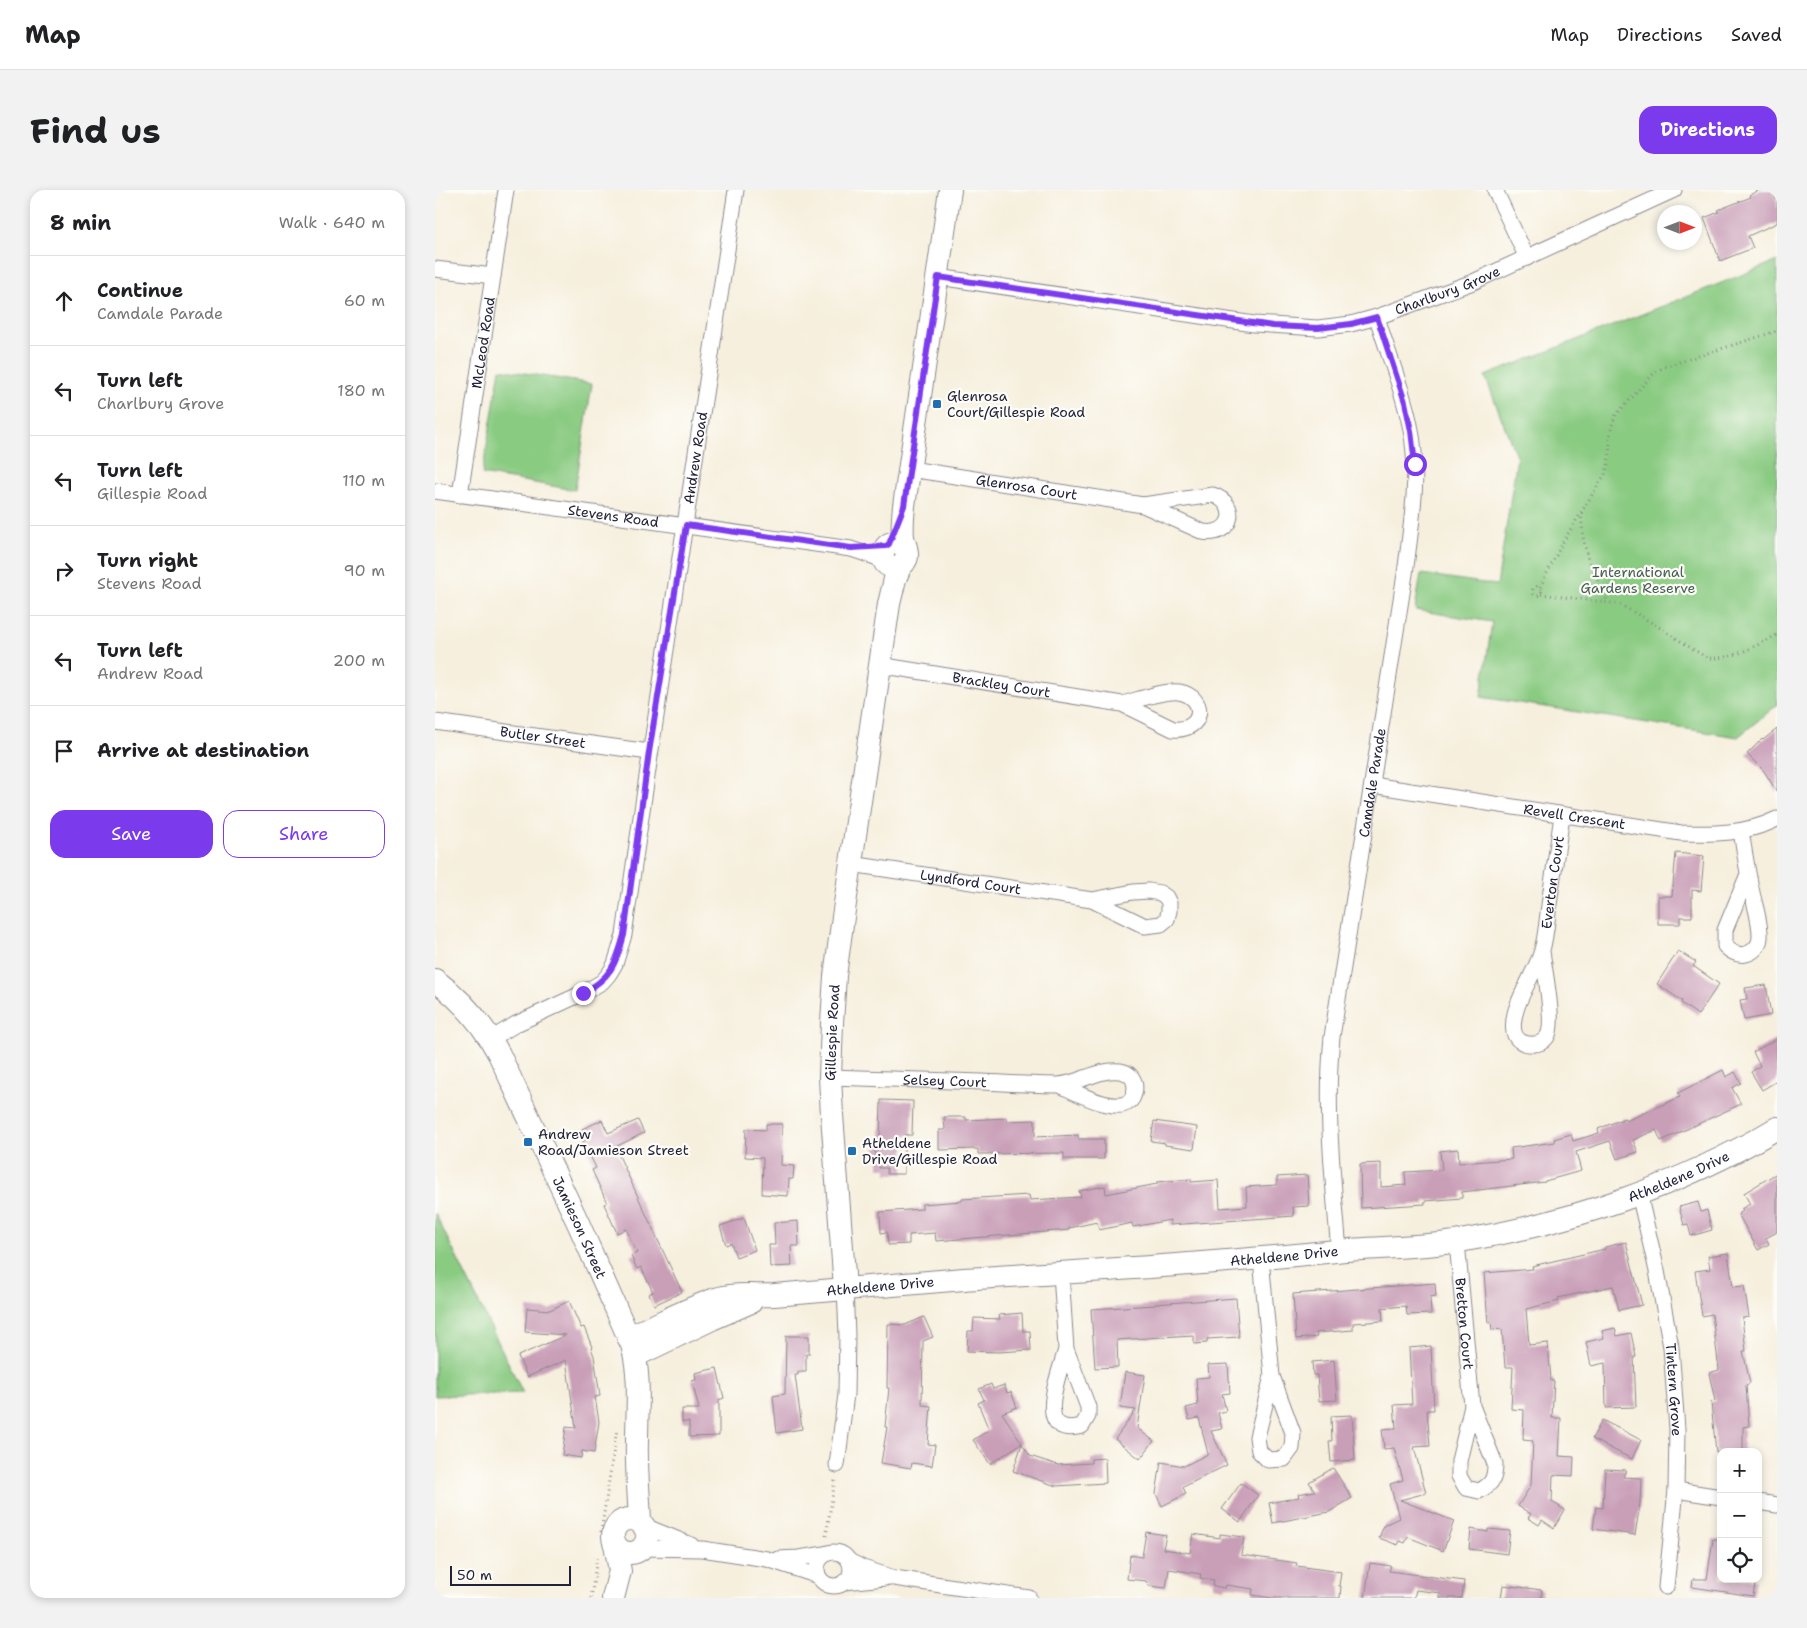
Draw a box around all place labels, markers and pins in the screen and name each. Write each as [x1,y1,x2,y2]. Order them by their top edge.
place label: Glenrosa Court/Gillespie Road [947,387,1085,421]
marker: Glenrosa Court/Gillespie Road [931,398,943,410]
place label: Andrew Road/Jamieson Street [538,1125,689,1159]
place label: Atheldene Drive/Gillespie Road [862,1134,998,1168]
marker: Andrew Road/Jamieson Street [522,1136,534,1148]
marker: Atheldene Drive/Gillespie Road [846,1145,858,1157]

